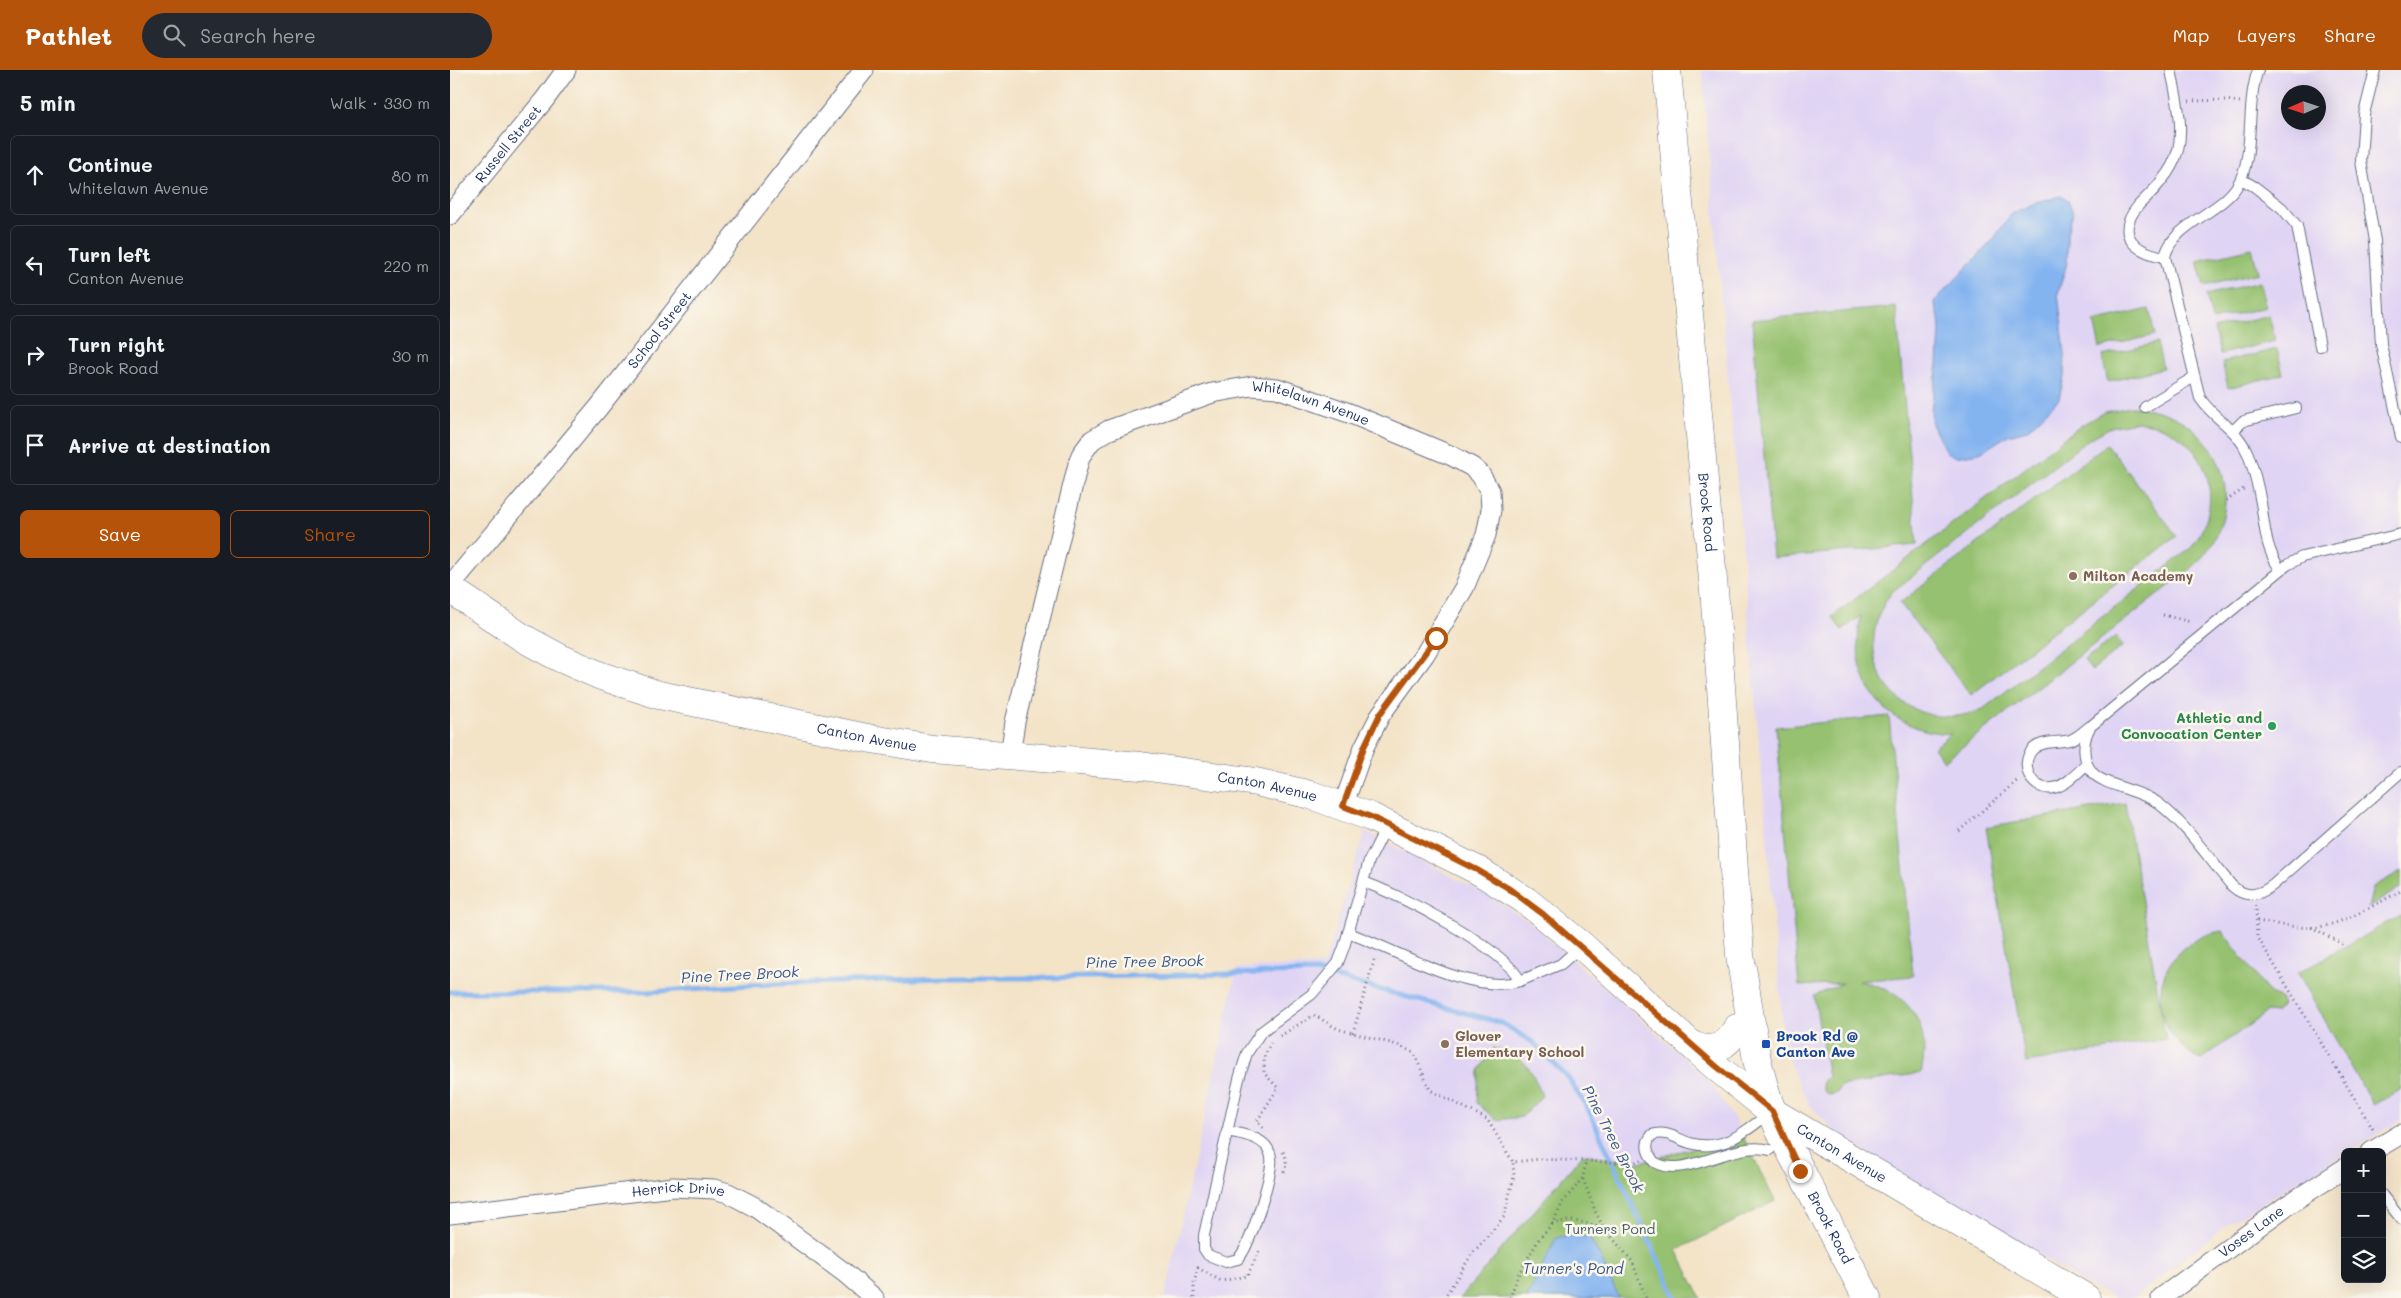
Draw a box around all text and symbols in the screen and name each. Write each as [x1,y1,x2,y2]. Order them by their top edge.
search box [142,13,492,58]
text: Pathlet [25,20,112,51]
icon: search [160,21,188,49]
text: Search here [200,23,316,48]
text: Map [2173,23,2209,47]
text: Layers [2237,23,2296,47]
text: Share [2324,23,2376,47]
north arrow [2281,85,2326,130]
text: 5 min [20,89,76,116]
text: Walk · 330 m [330,92,430,113]
street label: Russell Street [470,101,545,186]
text: Continue [68,152,153,177]
icon: ahead [21,161,49,189]
text: 80 m [392,165,429,186]
text: Whitelawn Avenue [68,177,209,198]
text: Turn left [68,242,151,267]
icon: left [21,251,49,279]
text: 220 m [383,255,429,276]
text: Canton Avenue [68,267,184,288]
street label: School Street [623,287,696,372]
text: Turn right [68,332,165,357]
icon: right [21,341,49,369]
text: 30 m [392,345,429,366]
text: Brook Road [68,357,158,378]
street label: Whitelawn Avenue [1251,376,1373,430]
icon: arrive [21,431,49,459]
text: Arrive at destination [68,433,271,458]
street label: Brook Road [1694,472,1720,553]
button: Save [20,510,220,558]
button: Share [230,510,430,558]
place label: Milton Academy [2083,566,2194,585]
marker: Milton Academy [2067,570,2079,582]
route start [1425,627,1448,650]
place label: Athletic and Convocation Center [2121,708,2262,743]
street label: Canton Avenue [815,718,919,755]
marker: Athletic and Convocation Center [2266,720,2278,732]
street label: Canton Avenue [1216,767,1320,806]
water label: Pine Tree Brook [1086,950,1205,972]
water label: Pine Tree Brook [680,961,800,987]
place label: Glover Elementary School [1455,1026,1584,1061]
place label: Brook Rd @ Canton Ave [1776,1026,1859,1061]
marker: Glover Elementary School [1439,1038,1451,1050]
marker: Brook Rd @ Canton Ave [1760,1038,1772,1050]
water label: Pine Tree Brook [1578,1081,1650,1197]
street label: Canton Avenue [1793,1118,1891,1187]
map controls [2341,1148,2386,1283]
button: + [2341,1148,2386,1193]
route end [1789,1160,1812,1183]
street label: Herrick Drive [630,1177,728,1201]
street label: Brook Road [1804,1188,1858,1267]
button: − [2341,1193,2386,1238]
street label: Voses Lane [2214,1201,2287,1262]
park label: Turners Pond [1565,1219,1655,1238]
button: layers [2341,1238,2386,1283]
water label: Turner's Pond [1523,1258,1625,1278]

